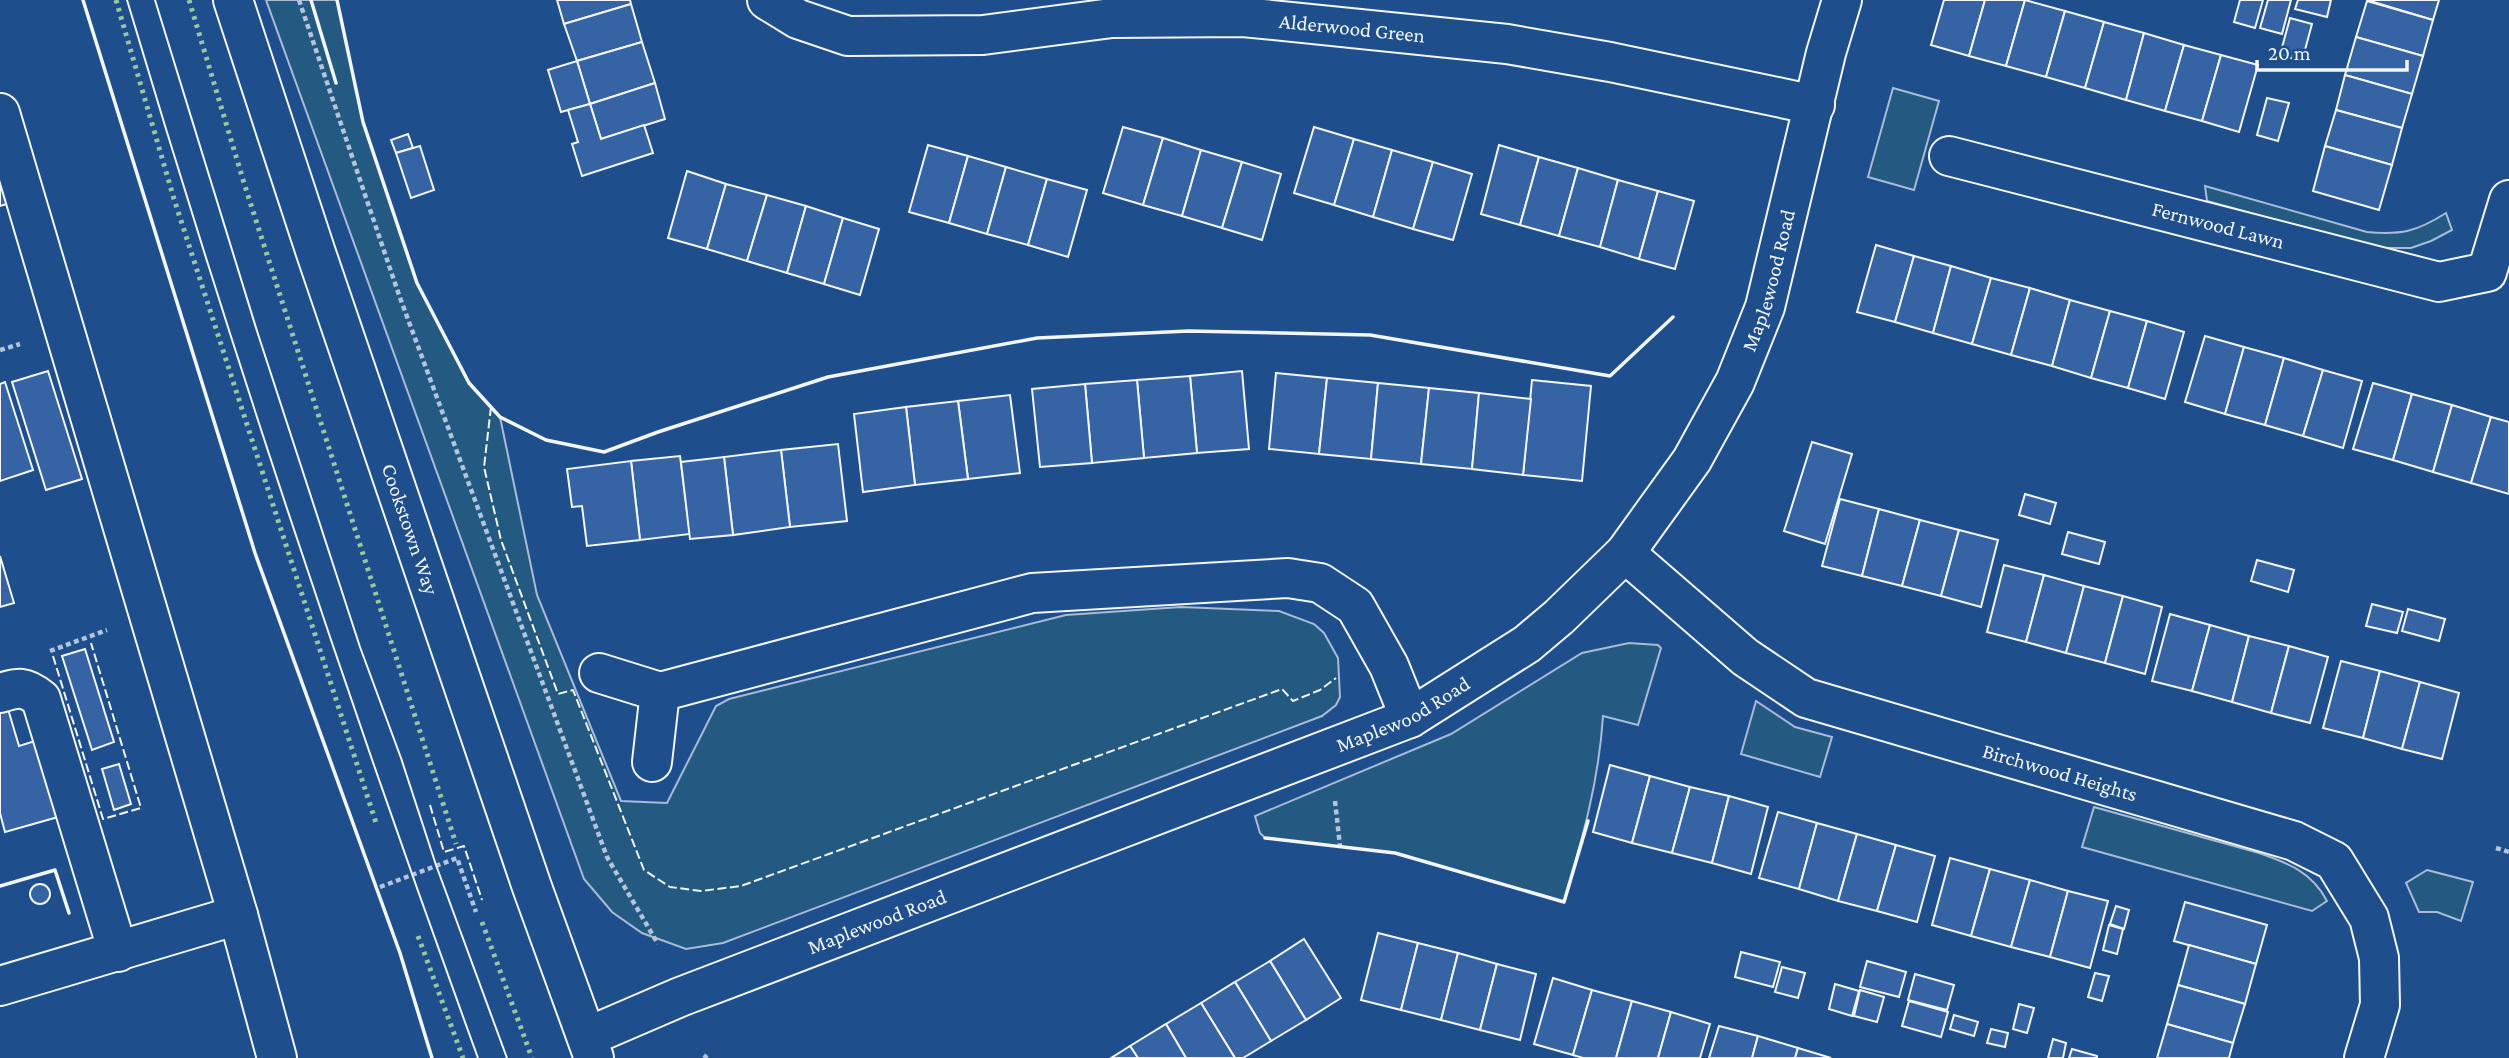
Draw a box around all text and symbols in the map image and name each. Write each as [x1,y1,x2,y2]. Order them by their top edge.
street label: Alderwood Green [1278,9,1426,48]
scale bar [2257,28,2408,72]
text: 20 m [2268,41,2311,65]
street label: Fernwood Lawn [2149,197,2287,254]
street label: Maplewood Road [1736,207,1800,355]
street label: Cookstown Way [377,460,444,598]
street label: Maplewood Road [1333,671,1474,757]
street label: Birchwood Heights [1980,738,2140,806]
street label: Maplewood Road [804,884,950,959]

